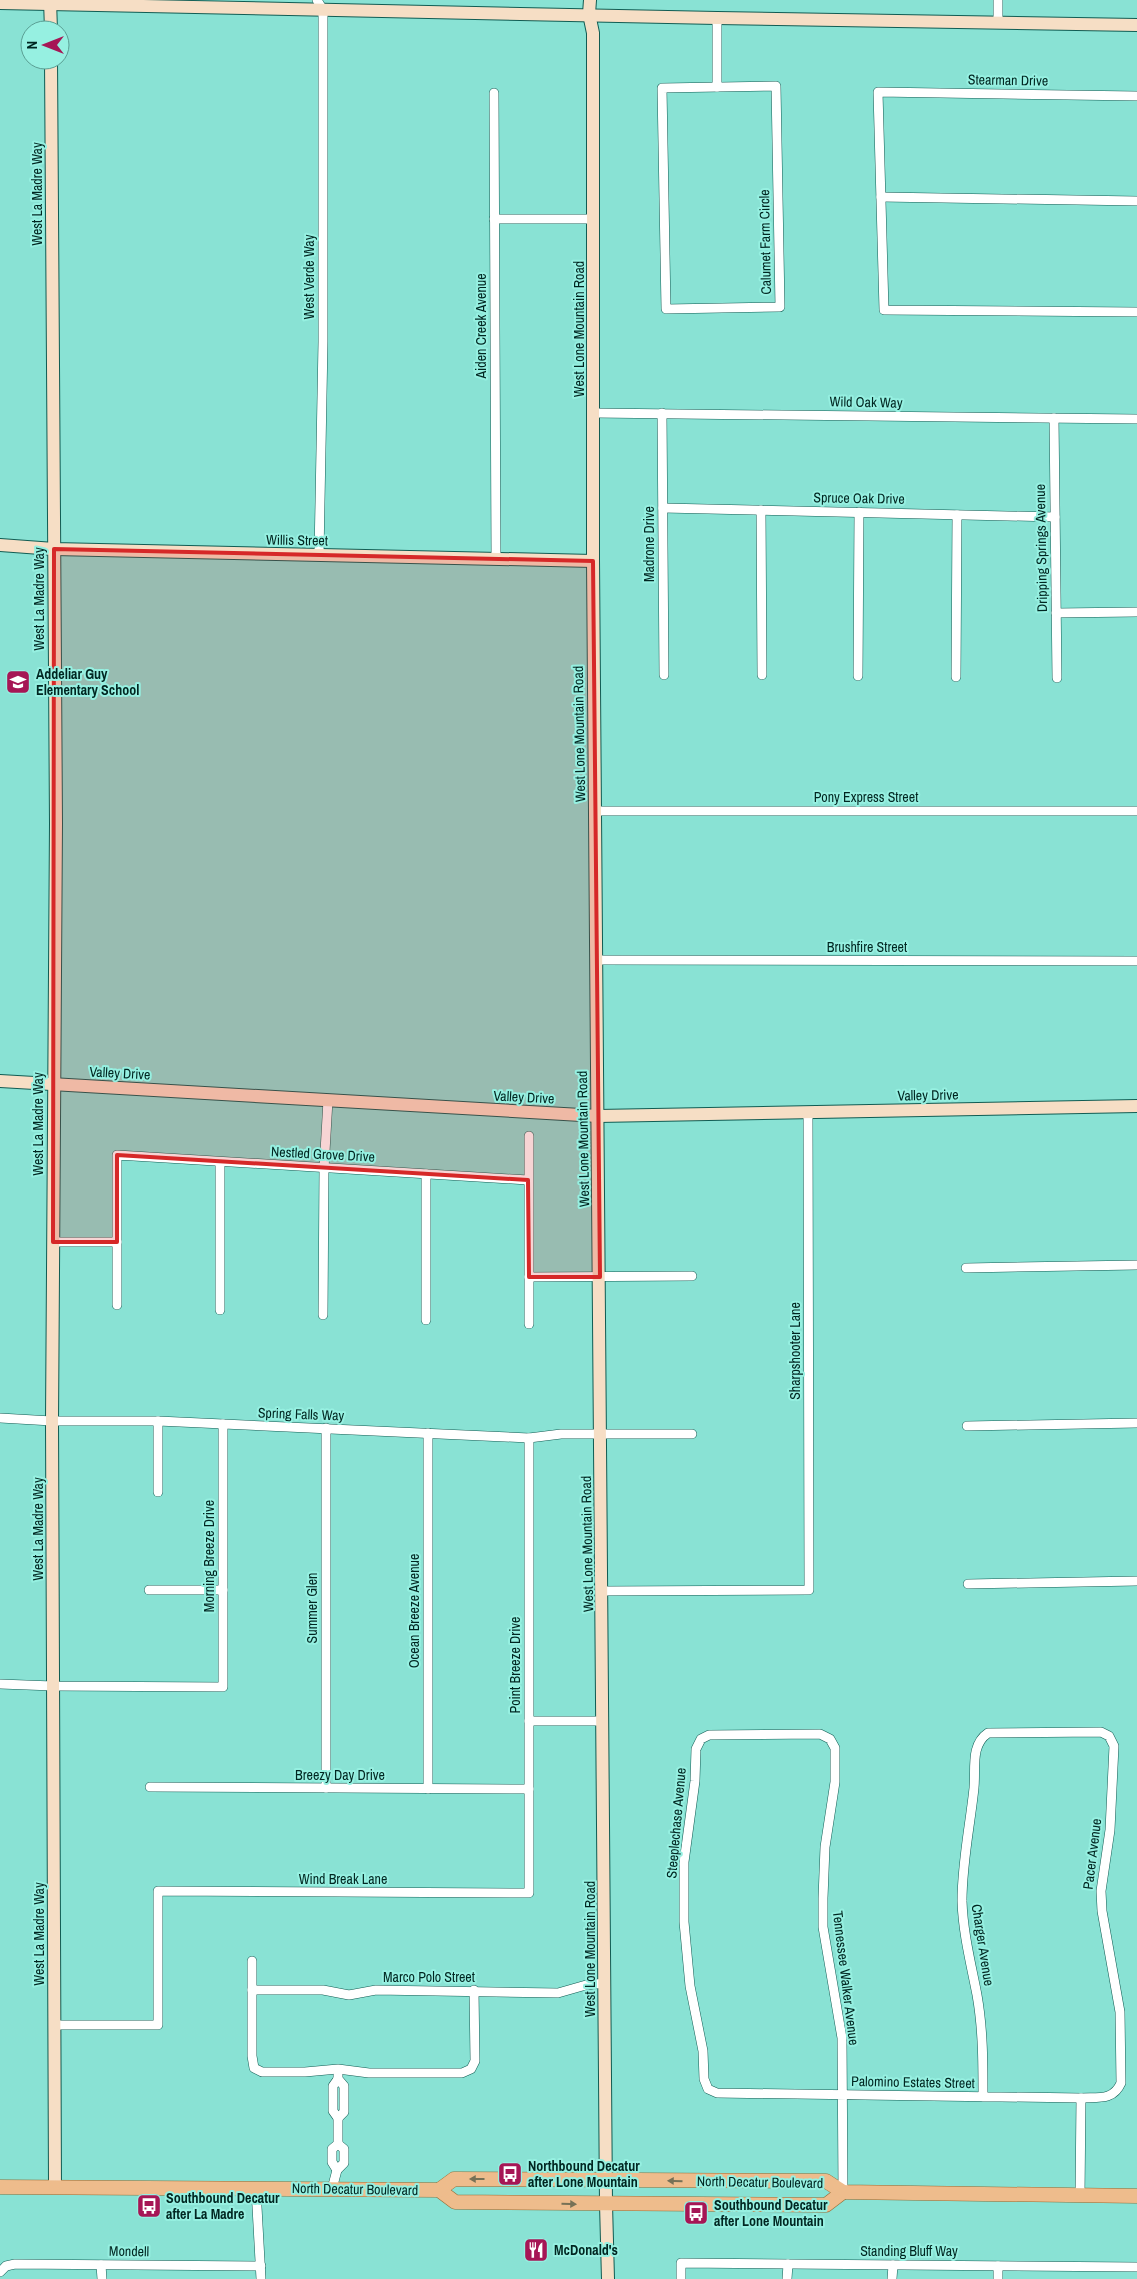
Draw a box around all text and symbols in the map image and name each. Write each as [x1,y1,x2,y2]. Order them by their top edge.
north arrow [20,20,70,70]
text: N [23,41,41,49]
street label: Stearman Drive [968,70,1048,90]
street label: West La Madre Way [28,142,46,246]
street label: Calumet Farm Circle [755,189,775,295]
street label: West Verde Way [300,234,318,319]
street label: West Lone Mountain Road [570,261,588,397]
street label: Aiden Creek Avenue [472,273,490,380]
street label: Wild Oak Way [829,392,903,412]
street label: Dripping Springs Avenue [1031,484,1051,612]
street label: Spruce Oak Drive [813,488,905,508]
street label: Madrone Drive [640,506,658,582]
street label: Willis Street [266,530,328,550]
street label: West La Madre Way [30,547,48,651]
place label: Addeliar Guy Elementary School [36,665,139,699]
street label: West Lone Mountain Road [569,666,589,802]
school or university icon: Addeliar Guy Elementary School [5,669,31,695]
street label: Pony Express Street [814,788,918,806]
street label: Brushfire Street [827,938,907,956]
street label: Valley Drive [89,1062,151,1084]
street label: West Lone Mountain Road [573,1071,593,1207]
street label: West La Madre Way [29,1072,47,1176]
street label: Valley Drive [897,1085,959,1105]
street label: Valley Drive [493,1086,555,1108]
street label: Nestled Grove Drive [271,1142,375,1166]
street label: Sharpshooter Lane [786,1302,804,1400]
street label: Spring Falls Way [258,1403,345,1425]
street label: West Lone Mountain Road [577,1476,597,1612]
street label: West La Madre Way [29,1477,47,1581]
street label: Morning Breeze Drive [200,1500,218,1612]
street label: Ocean Breeze Avenue [405,1554,423,1668]
street label: Summer Glen [303,1573,321,1643]
street label: Point Breeze Drive [506,1617,524,1714]
street label: Breezy Day Drive [295,1766,385,1784]
street label: Steeplechase Avenue [662,1767,690,1879]
street label: Pacer Avenue [1079,1818,1105,1890]
street label: Wind Break Lane [299,1870,387,1888]
street label: West Lone Mountain Road [581,1881,599,2017]
street label: West La Madre Way [30,1882,48,1986]
street label: Charger Avenue [968,1903,998,1987]
street label: Tennessee Walker Avenue [829,1910,863,2046]
street label: Marco Polo Street [383,1968,475,1986]
street label: Palomino Estates Street [851,2072,975,2092]
place label: Northbound Decatur after Lone Mountain [528,2157,640,2191]
bus stop icon: Northbound Decatur after Lone Mountain [497,2161,523,2187]
street label: North Decatur Boulevard [697,2172,823,2192]
one-way arrow [469,2175,485,2183]
one-way arrow [666,2176,682,2184]
street label: North Decatur Boulevard [292,2179,418,2199]
place label: Southbound Decatur after La Madre [166,2189,280,2223]
bus stop icon: Southbound Decatur after La Madre [136,2193,162,2219]
place label: Southbound Decatur after Lone Mountain [714,2196,828,2230]
one-way arrow [562,2200,578,2208]
bus stop icon: Southbound Decatur after Lone Mountain [683,2200,709,2226]
restaurant icon: McDonald's [523,2237,549,2263]
place label: McDonald's [554,2241,618,2259]
street label: Mondell [109,2242,149,2260]
street label: Standing Bluff Way [860,2242,958,2260]

